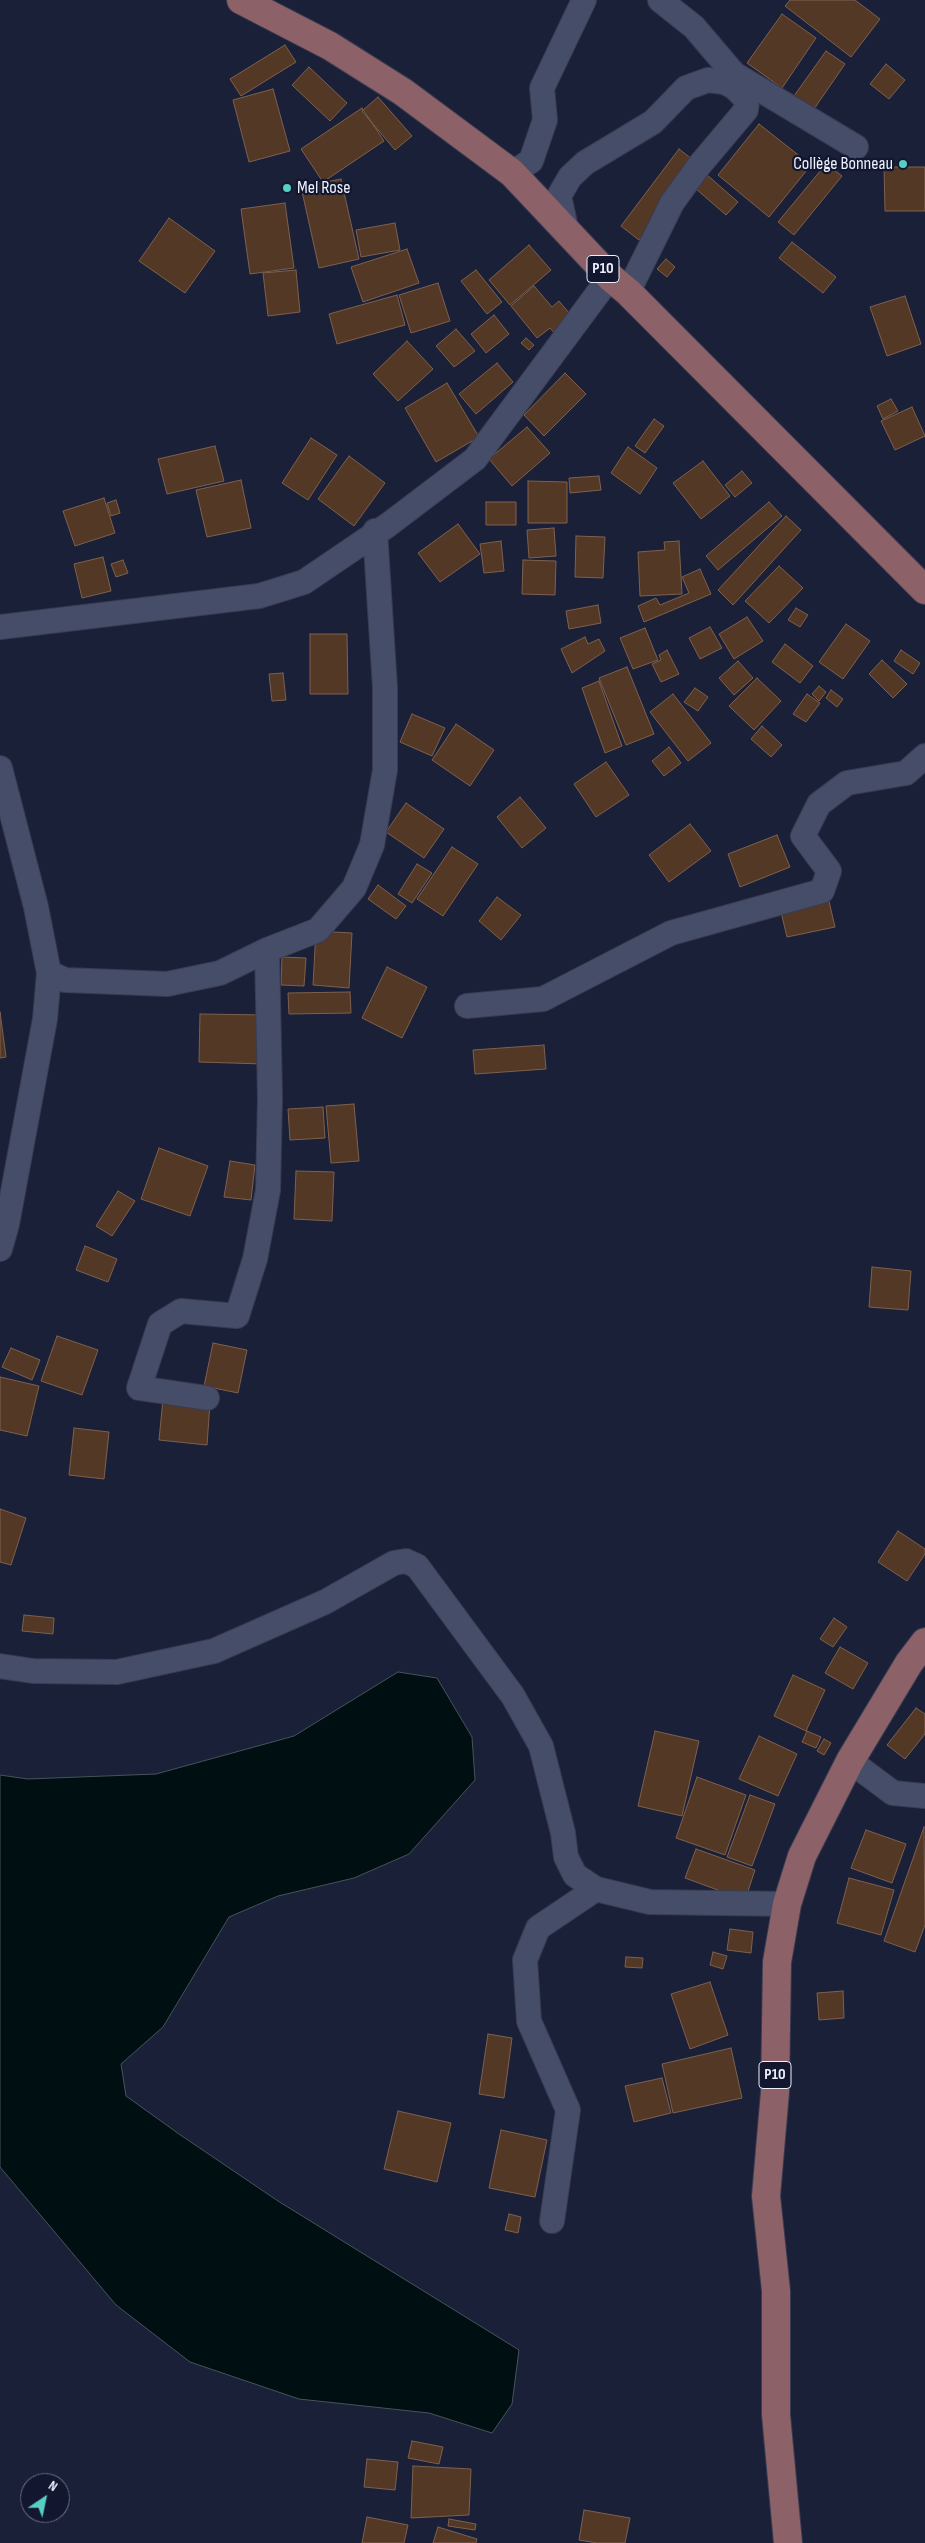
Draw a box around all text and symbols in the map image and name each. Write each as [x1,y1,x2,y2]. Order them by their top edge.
place label: Collège Bonneau [793,153,893,175]
marker: Collège Bonneau [897,158,909,170]
place label: Mel Rose [297,177,350,199]
marker: Mel Rose [281,182,293,194]
road number: P10 [587,255,619,282]
road number: P10 [759,2062,791,2088]
north arrow [20,2473,70,2523]
text: N [45,2477,61,2495]

